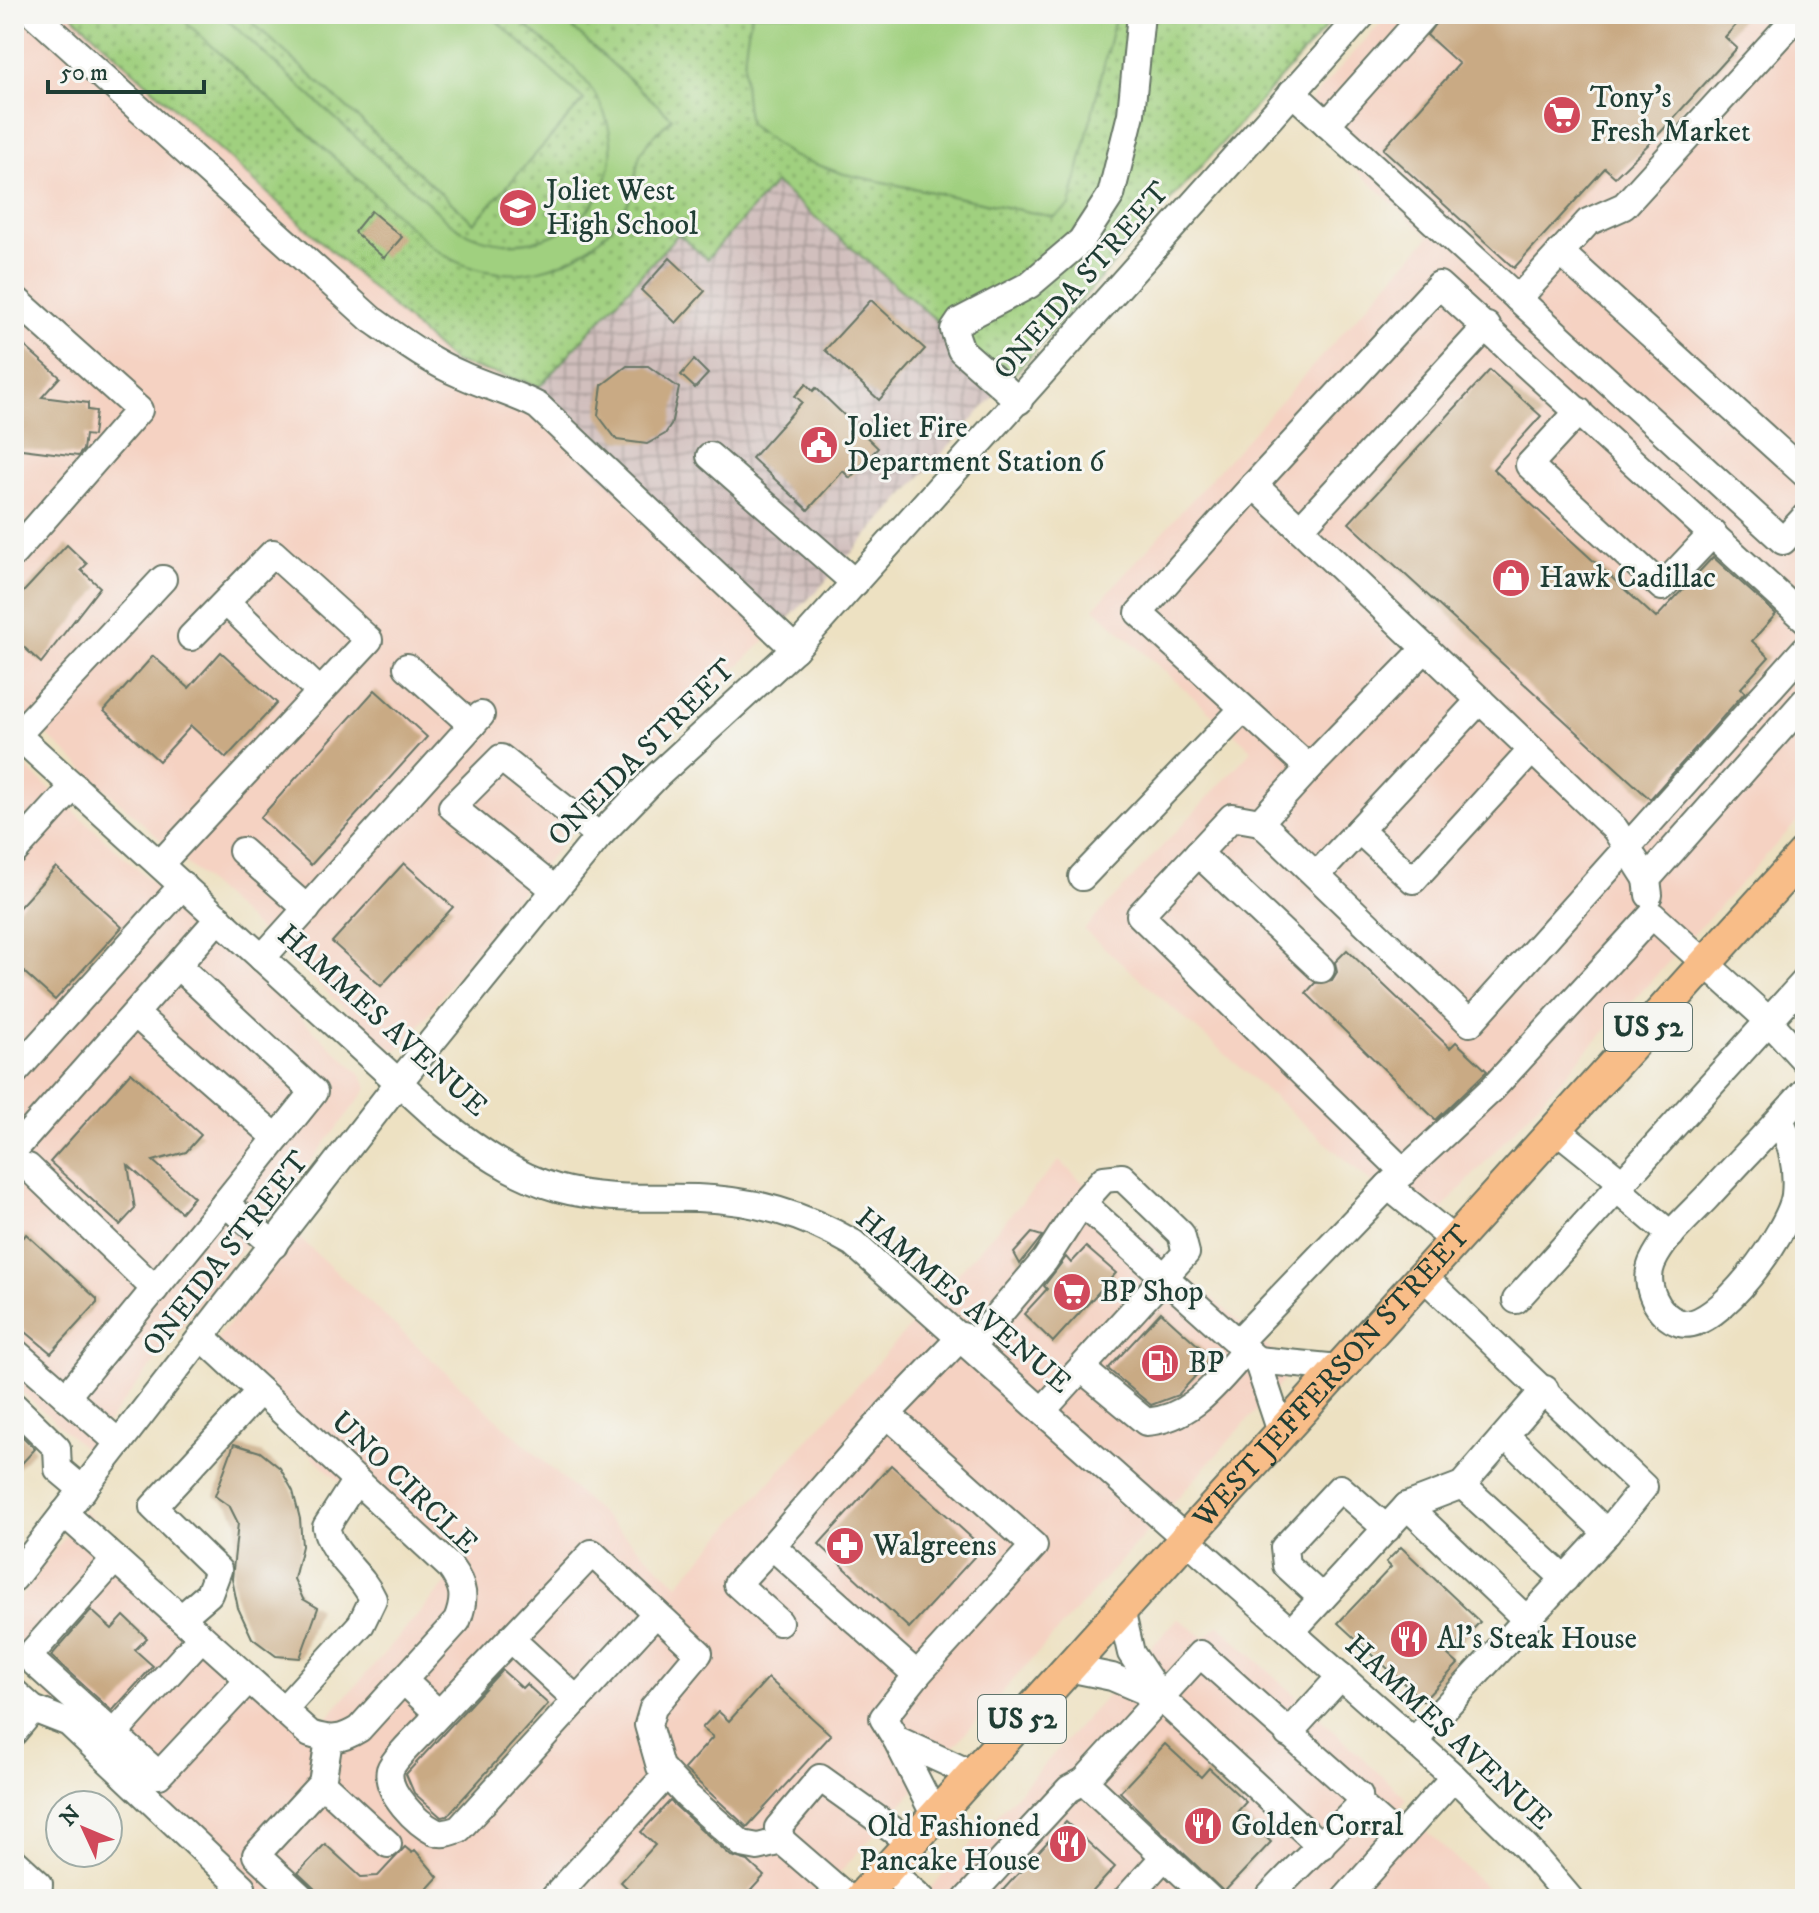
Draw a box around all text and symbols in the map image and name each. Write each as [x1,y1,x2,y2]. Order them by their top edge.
scale bar [48,44,204,94]
text: 50 m [60,58,108,88]
place label: Tony's Fresh Market [1590,80,1751,151]
supermarket icon: Tony's Fresh Market [1541,94,1583,136]
place label: Joliet West High School [543,173,698,244]
street label: ONEIDA STREET [986,174,1178,388]
school or university icon: Joliet West High School [497,187,539,229]
place label: Joliet Fire Department Station 6 [844,410,1106,481]
public building icon: Joliet Fire Department Station 6 [798,424,840,466]
shop icon: Hawk Cadillac [1490,557,1532,599]
place label: Hawk Cadillac [1539,560,1716,597]
street label: ONEIDA STREET [540,651,744,855]
street label: HAMMES AVENUE [269,917,495,1125]
road number: US 52 [1604,1003,1692,1051]
street label: ONEIDA STREET [134,1144,318,1364]
street label: HAMMES AVENUE [848,1200,1078,1402]
street label: WEST JEFFERSON STREET [1185,1217,1479,1537]
supermarket icon: BP Shop [1051,1271,1093,1313]
place label: BP Shop [1100,1274,1204,1311]
fuel station icon: BP [1139,1342,1181,1384]
place label: BP [1188,1345,1224,1382]
street label: UNO CIRCLE [323,1404,485,1562]
pharmacy icon: Walgreens [824,1525,866,1567]
place label: Walgreens [872,1528,997,1565]
restaurant icon: Al's Steak House [1388,1618,1430,1660]
place label: Al's Steak House [1437,1621,1637,1658]
street label: HAMMES AVENUE [1337,1627,1559,1839]
road number: US 52 [978,1695,1066,1743]
north arrow [44,1789,124,1869]
text: N [55,1800,87,1832]
restaurant icon: Golden Corral [1182,1805,1224,1847]
place label: Golden Corral [1231,1808,1403,1845]
place label: Old Fashioned Pancake House [859,1809,1040,1880]
restaurant icon: Old Fashioned Pancake House [1047,1823,1089,1865]

